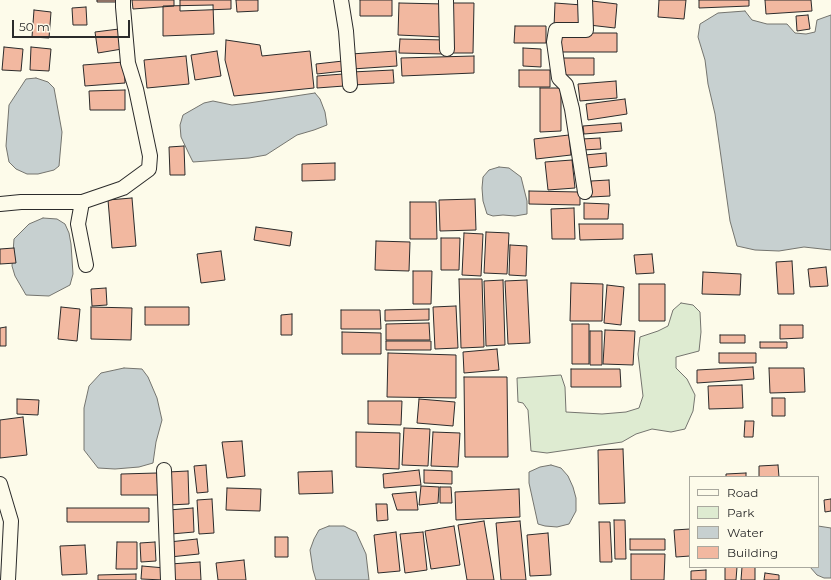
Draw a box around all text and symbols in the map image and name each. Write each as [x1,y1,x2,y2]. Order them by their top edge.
scale bar [14,12,132,38]
text: 50 m [19,19,50,34]
legend [689,476,819,568]
text: Road [727,485,758,500]
text: Park [727,505,754,520]
text: Water [727,525,763,540]
text: Building [727,545,778,560]

